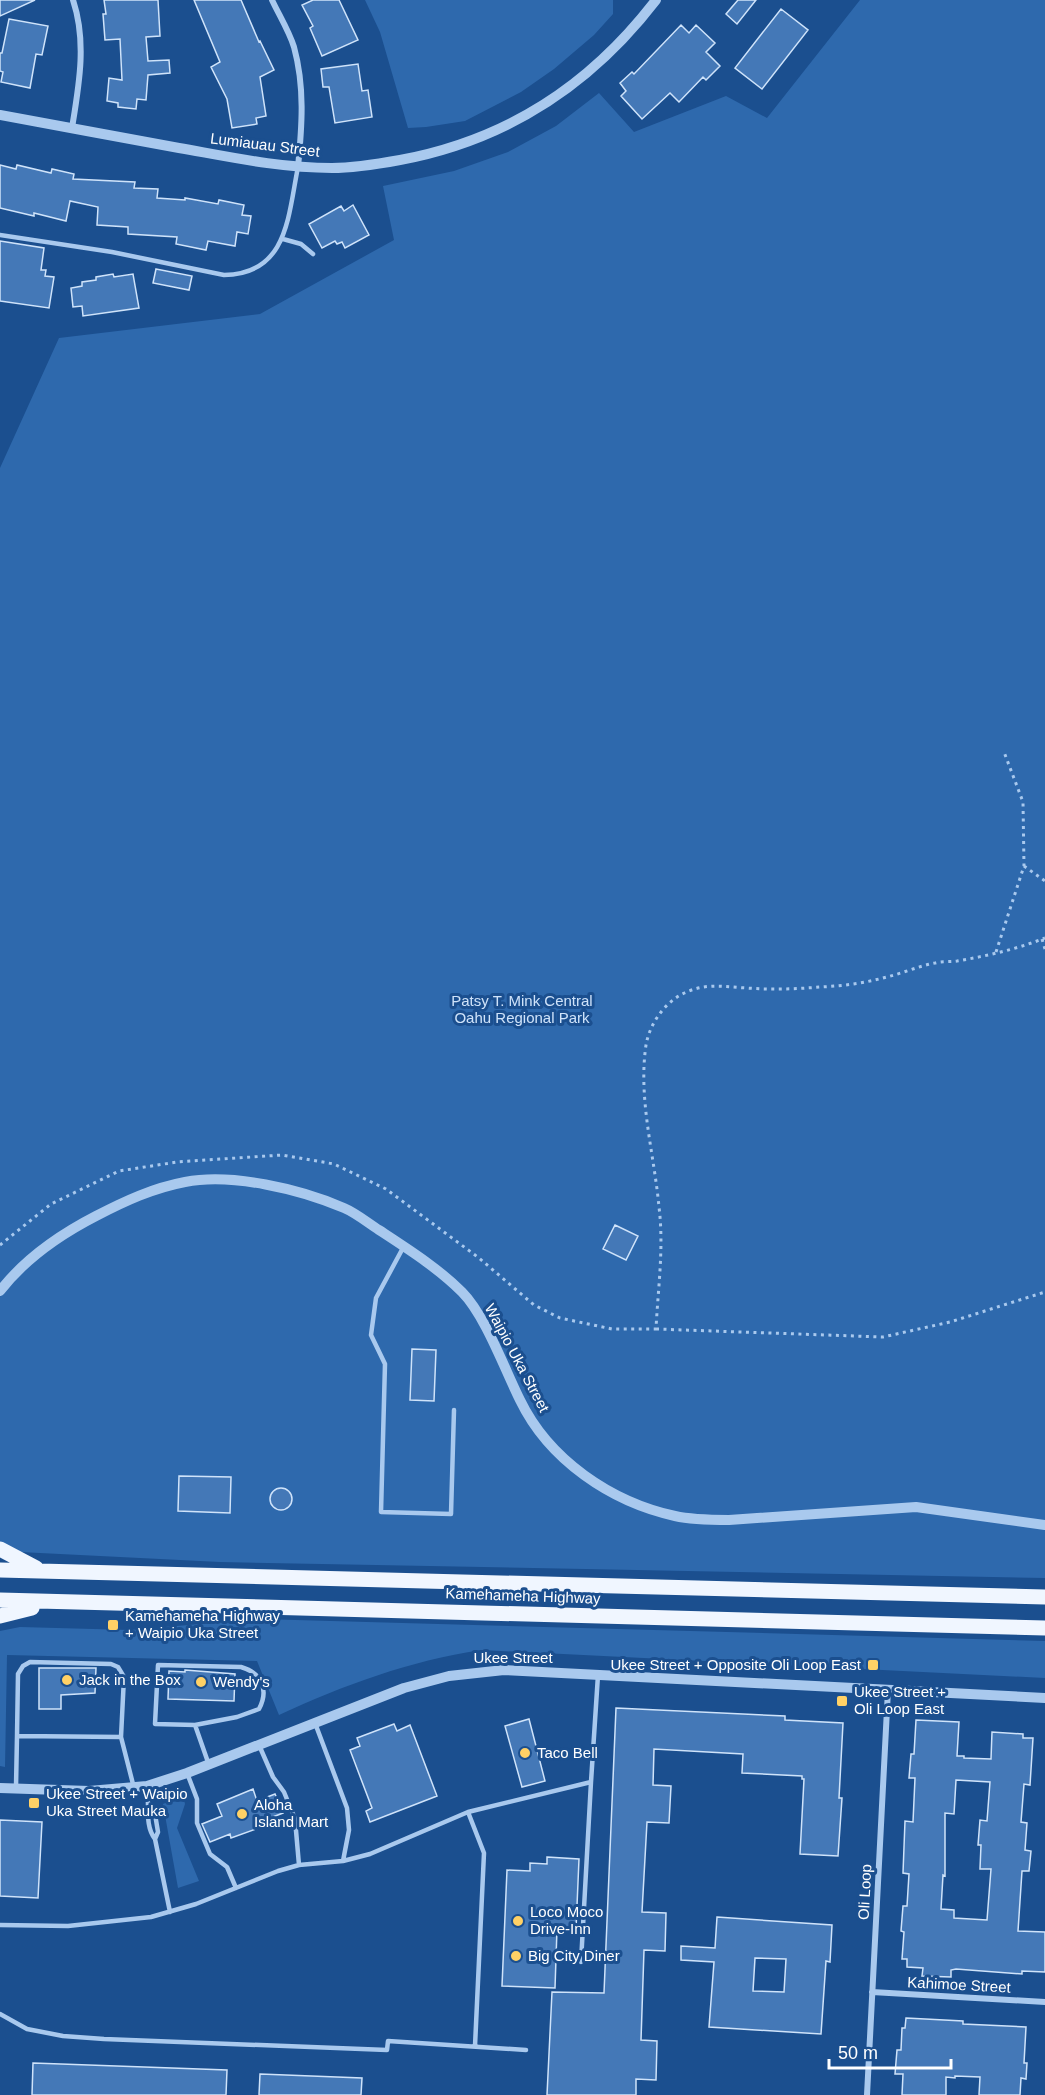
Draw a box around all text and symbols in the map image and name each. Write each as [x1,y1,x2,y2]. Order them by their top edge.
street label: Lumiauau Street [209,129,322,160]
park label: Patsy T. Mink Central Oahu Regional Park [451,992,593,1026]
street label: Waipio Uka Street [482,1301,554,1416]
street label: Kamehameha Highway [445,1584,601,1607]
place label: Kamehameha Highway + Waipio Uka Street [125,1607,281,1641]
marker: Kamehameha Highway + Waipio Uka Street [106,1618,120,1632]
street label: Ukee Street [473,1649,553,1666]
place label: Ukee Street + Opposite Oli Loop East [610,1656,862,1673]
marker: Ukee Street + Opposite Oli Loop East [866,1658,880,1672]
place label: Jack in the Box [79,1671,181,1688]
marker: Jack in the Box [60,1673,74,1687]
place label: Wendy's [213,1673,270,1690]
marker: Wendy's [194,1675,208,1689]
place label: Ukee Street + Oli Loop East [854,1683,946,1717]
marker: Ukee Street + Oli Loop East [835,1694,849,1708]
place label: Taco Bell [537,1744,598,1761]
marker: Taco Bell [518,1746,532,1760]
place label: Ukee Street + Waipio Uka Street Mauka [46,1785,188,1819]
marker: Ukee Street + Waipio Uka Street Mauka [27,1796,41,1810]
place label: Aloha Island Mart [254,1796,329,1830]
marker: Aloha Island Mart [235,1807,249,1821]
street label: Oli Loop [855,1864,874,1920]
place label: Loco Moco Drive-Inn [530,1903,603,1937]
marker: Loco Moco Drive-Inn [511,1914,525,1928]
place label: Big City Diner [528,1947,620,1964]
marker: Big City Diner [509,1949,523,1963]
street label: Kahimoe Street [907,1973,1012,1996]
scale bar [829,2032,950,2070]
text: 50 m [838,2043,878,2063]

